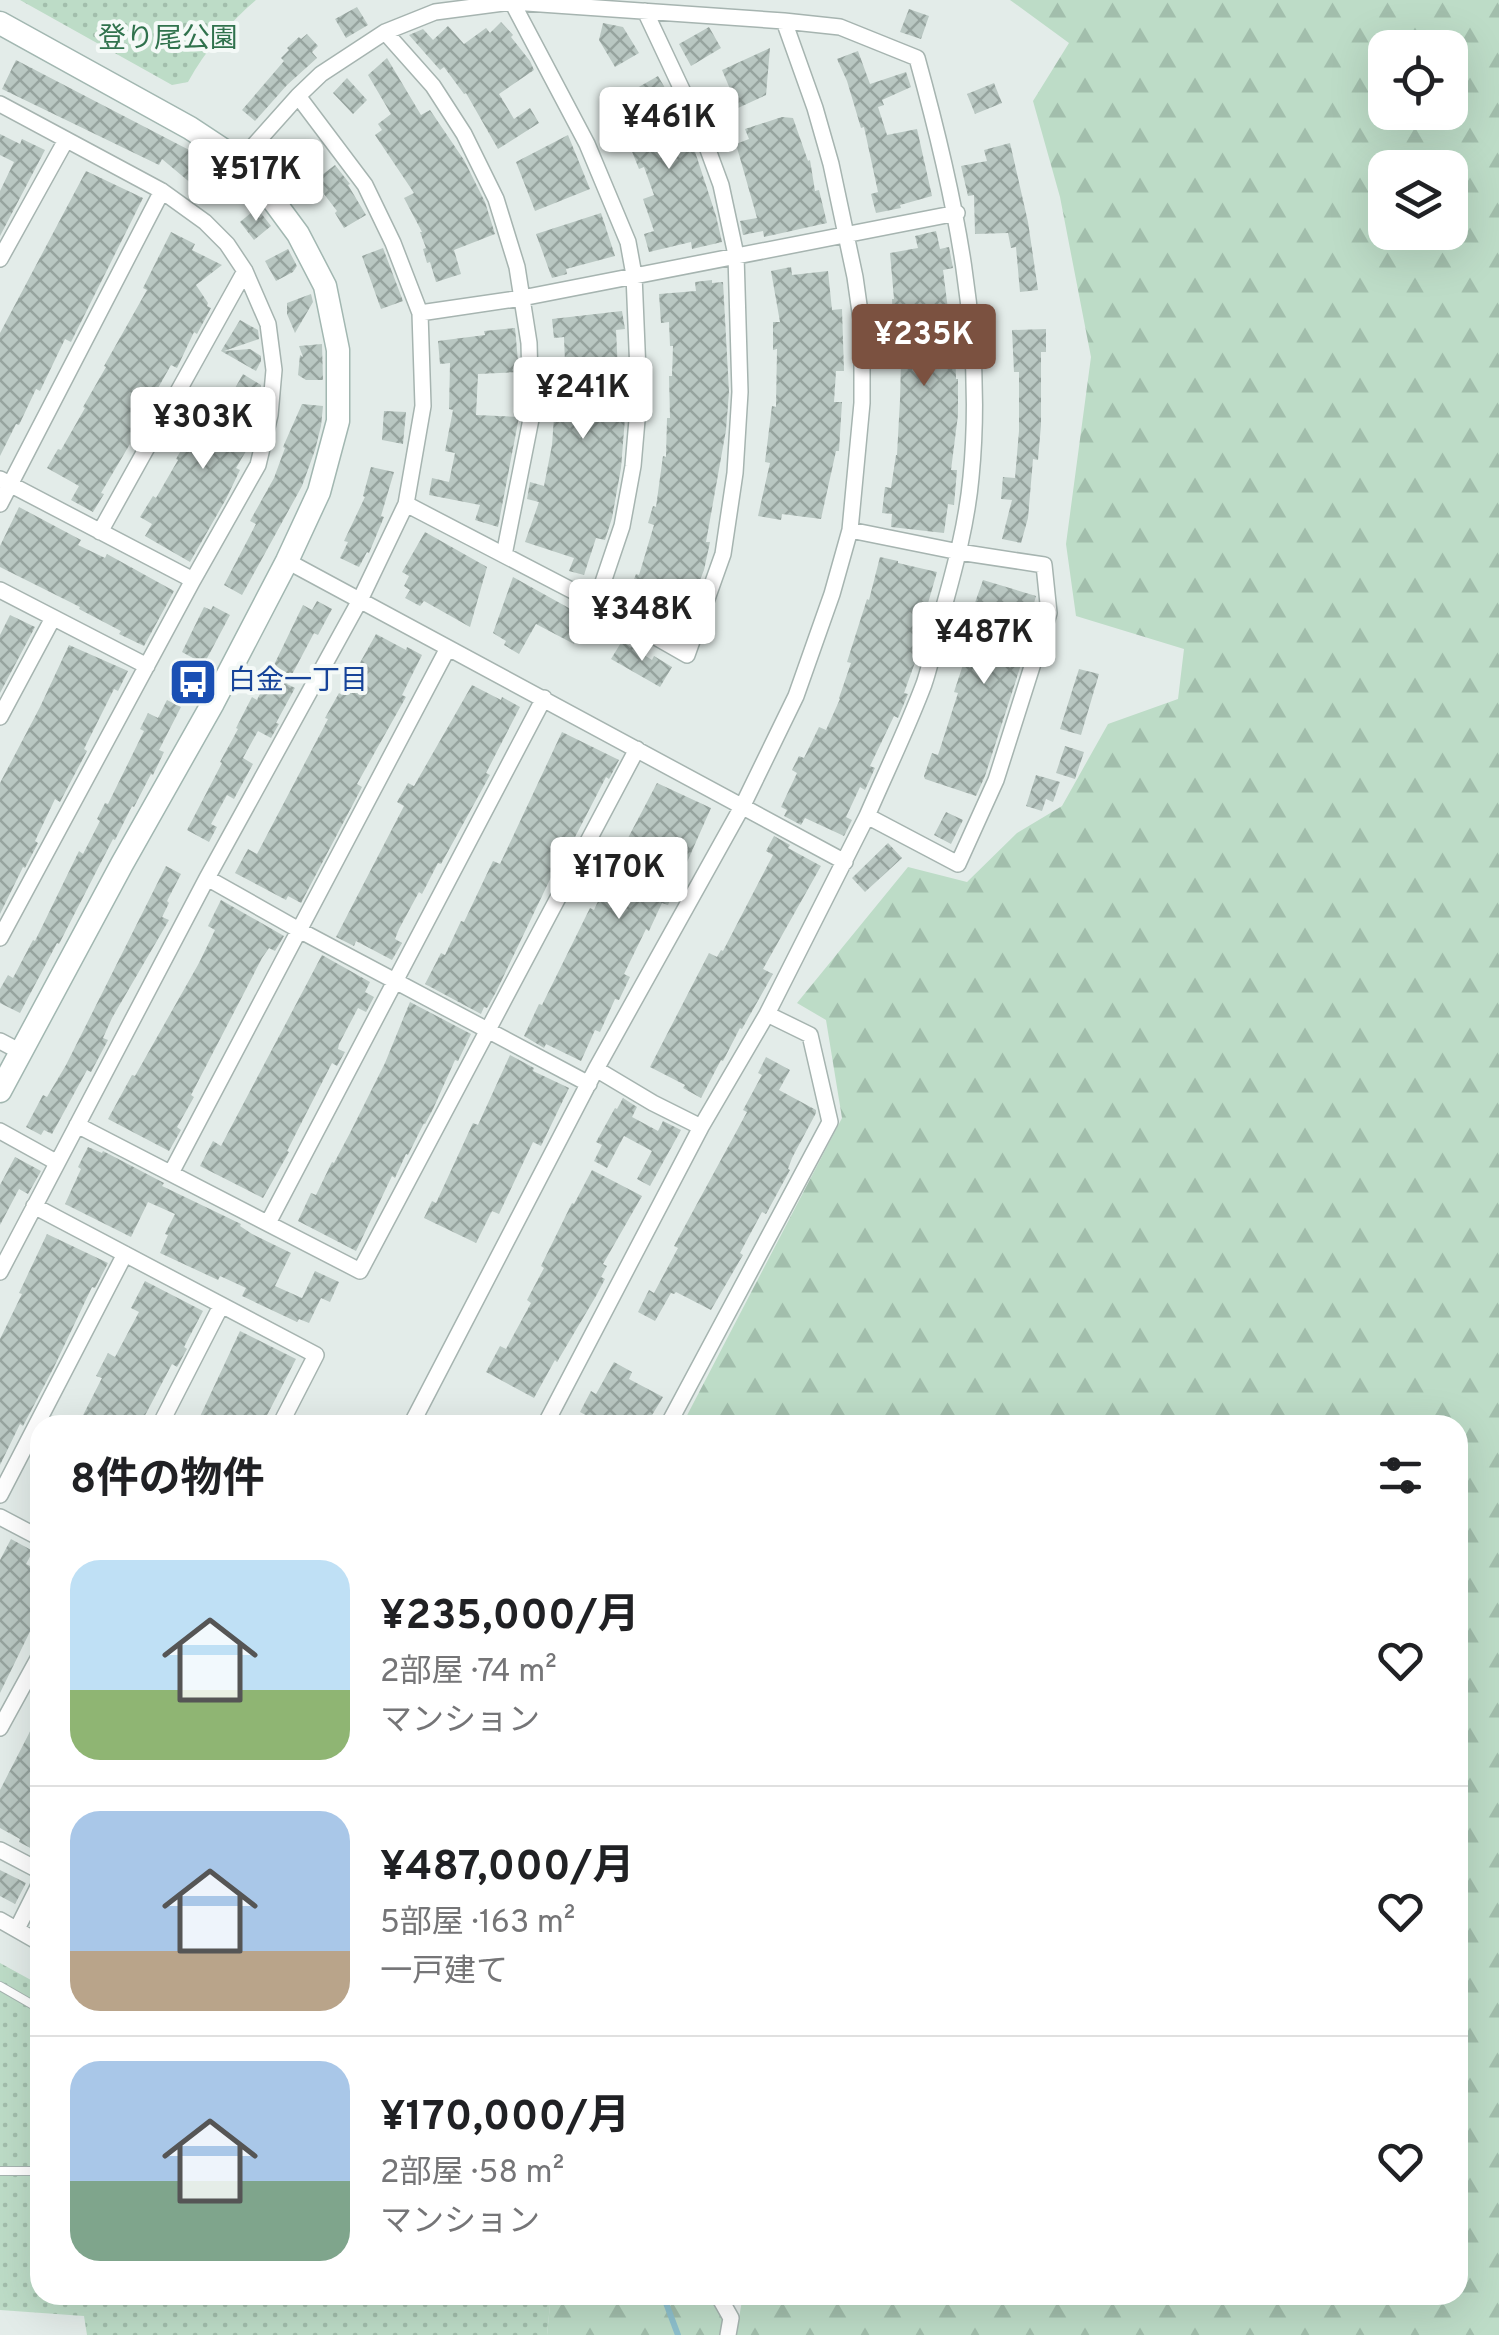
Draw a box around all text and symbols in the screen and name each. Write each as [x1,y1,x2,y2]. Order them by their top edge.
park label: 登り尾公園 [98,22,238,58]
map controls [1368,30,1468,250]
button: locate [1368,30,1468,130]
pin: ¥461K [599,87,739,172]
text: ¥461K [621,99,717,139]
pin: ¥517K [186,139,326,224]
button: layers [1368,150,1468,250]
text: ¥517K [210,151,302,191]
pin: ¥235K [854,304,994,389]
text: ¥235K [874,316,974,356]
pin: ¥241K [513,357,653,442]
text: ¥241K [536,369,630,409]
pin: ¥303K [133,387,273,472]
text: ¥303K [153,399,253,439]
pin: ¥348K [572,579,712,664]
text: ¥348K [591,591,693,631]
pin: ¥487K [914,602,1054,687]
text: ¥487K [934,614,1034,654]
bus stop icon: 白金一丁目 [167,656,219,708]
place label: 白金一丁目 [228,664,368,700]
pin: ¥170K [549,837,689,922]
text: ¥170K [572,849,666,889]
icon: filters [1373,1448,1428,1503]
text: 8件の物件 [70,1455,264,1508]
text: ¥235,000/月 [380,1591,640,1644]
icon: home [150,1600,270,1720]
icon: heart [1373,1633,1428,1688]
text: 2部屋 · 74 m² [380,1653,557,1693]
text: マンション [380,1702,540,1742]
text: ¥487,000/月 [380,1842,635,1895]
icon: home [150,1851,270,1971]
icon: heart [1373,1884,1428,1939]
text: 5部屋 · 163 m² [380,1904,575,1944]
text: 一戸建て [380,1953,508,1993]
text: ¥170,000/月 [380,2092,630,2145]
icon: home [150,2101,270,2221]
icon: heart [1373,2134,1428,2189]
text: 2部屋 · 58 m² [380,2154,564,2194]
text: マンション [380,2203,540,2243]

